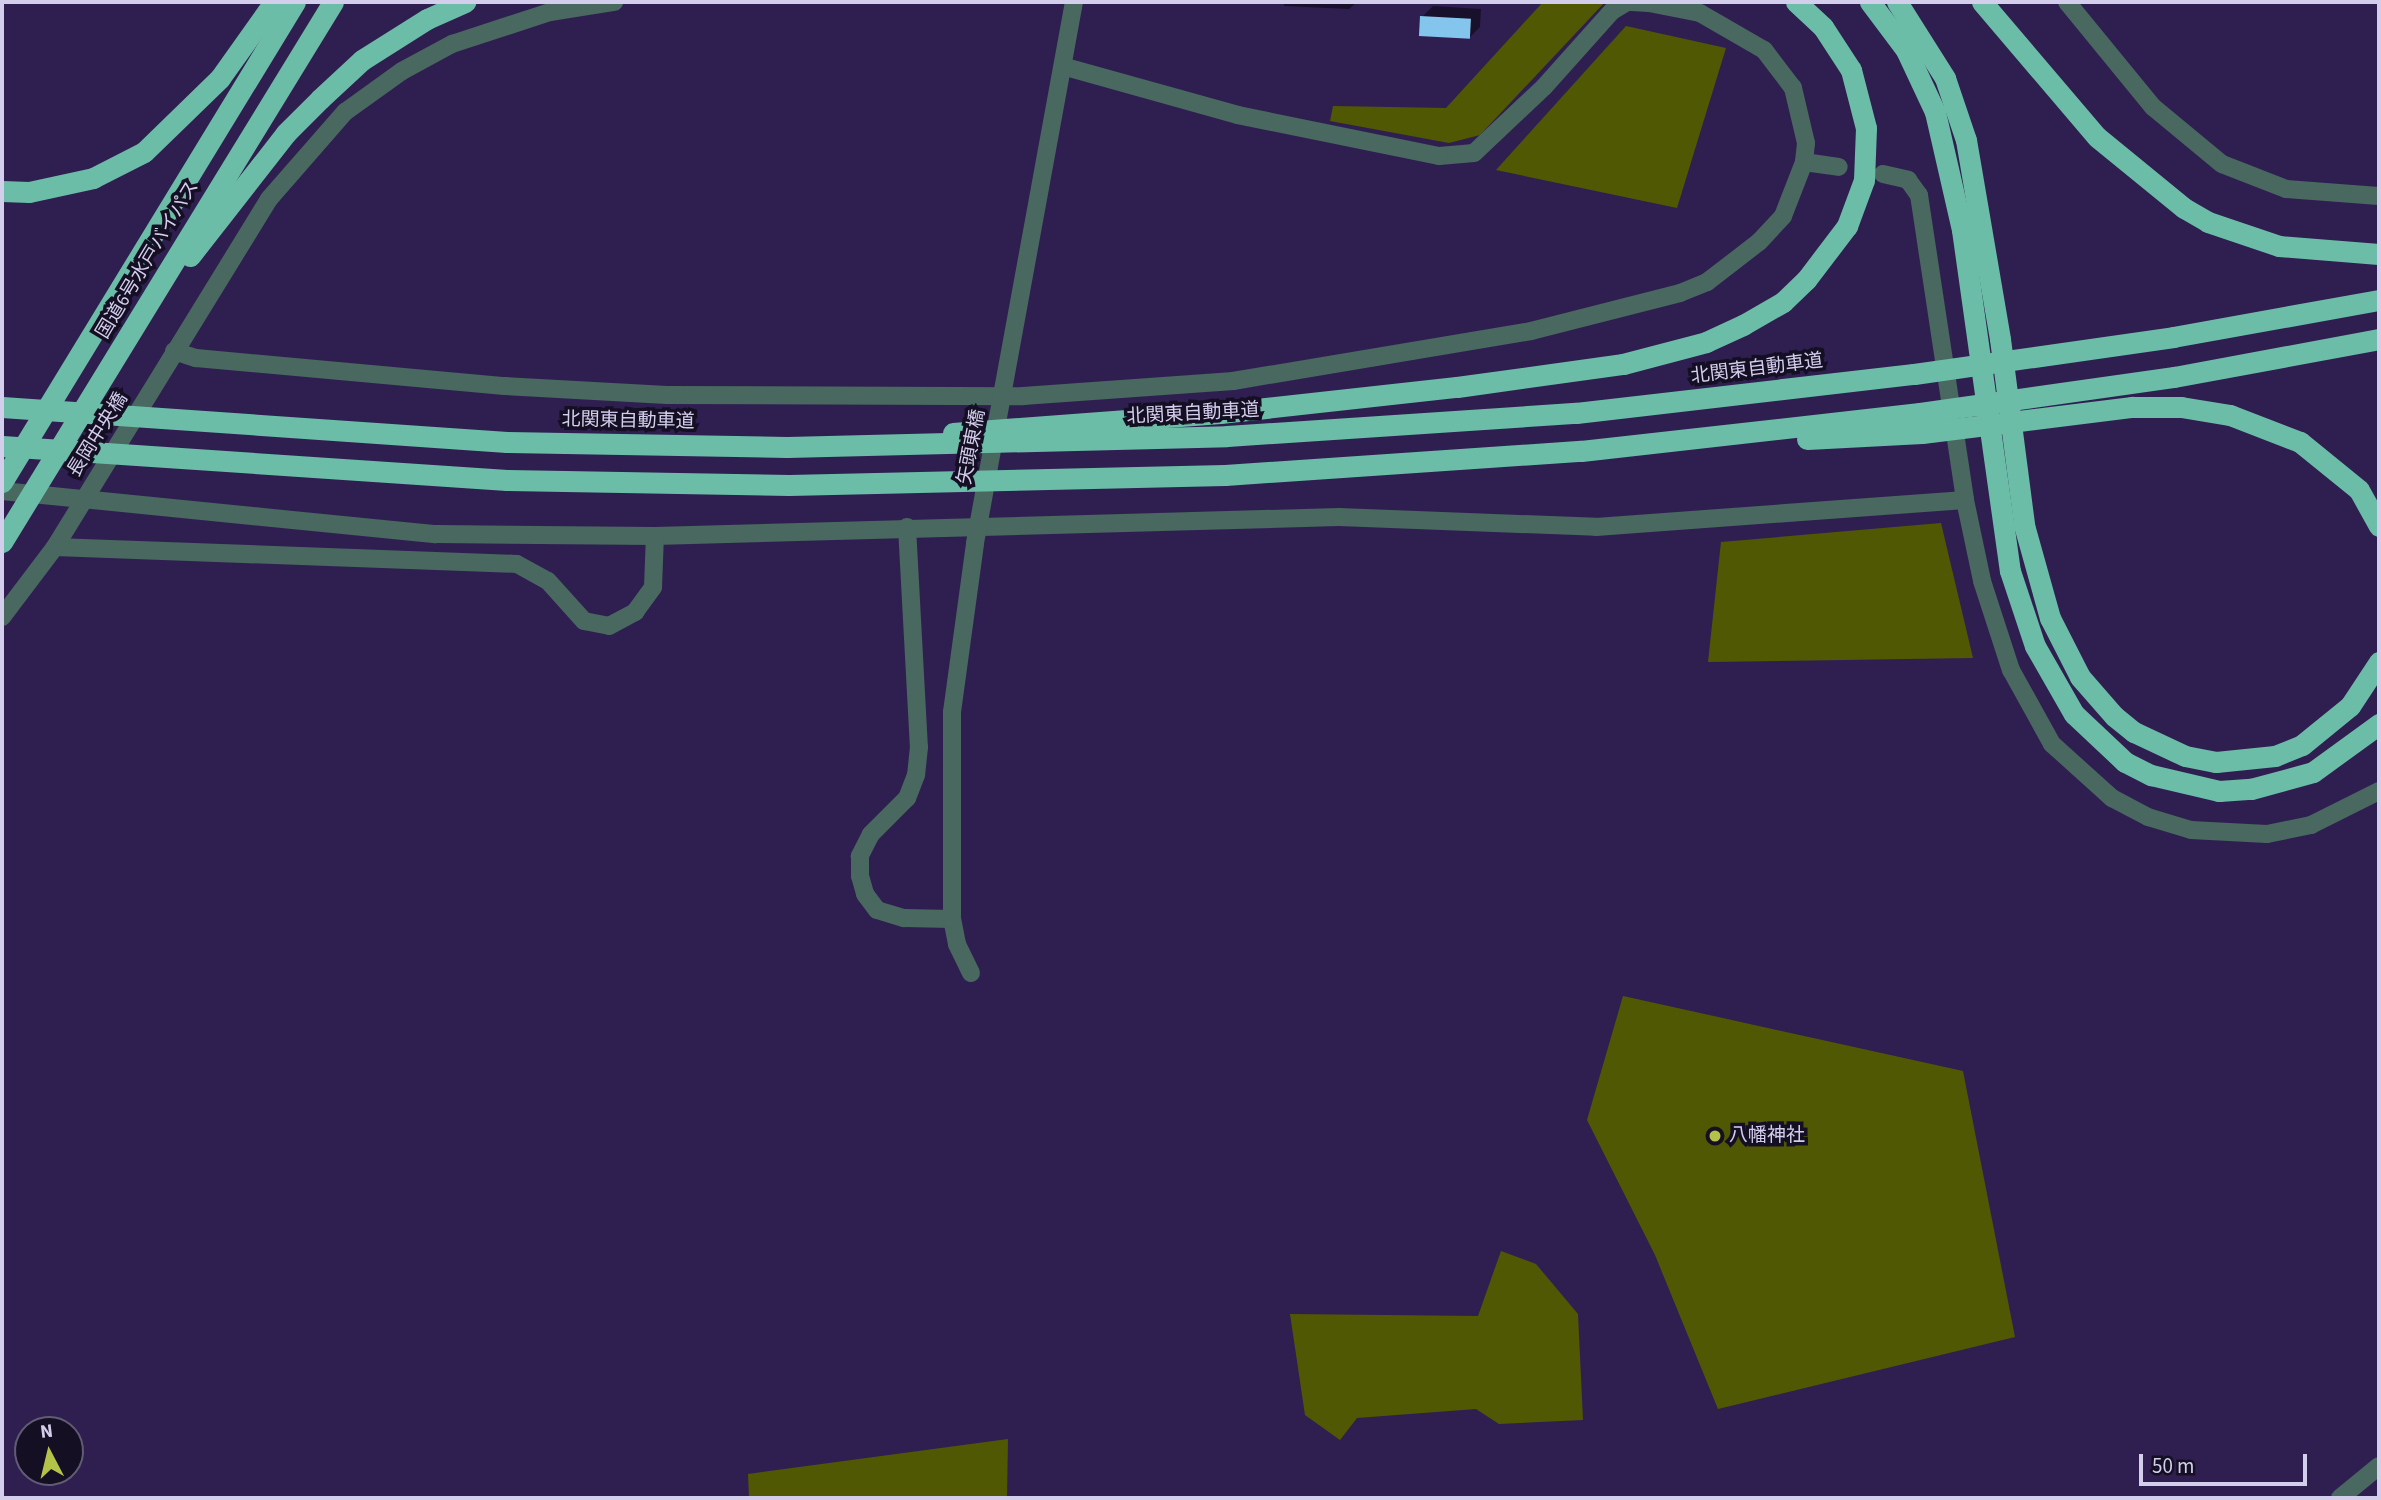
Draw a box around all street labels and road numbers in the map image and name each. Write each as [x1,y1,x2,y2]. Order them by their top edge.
street label: 国道6号水戸バイパス [92,177,204,343]
street label: 北関東自動車道 [1690,350,1824,388]
street label: 長岡中央橋 [63,389,133,481]
street label: 北関東自動車道 [1126,399,1260,429]
street label: 北関東自動車道 [561,408,695,434]
street label: 矢頭東橋 [954,408,990,486]

